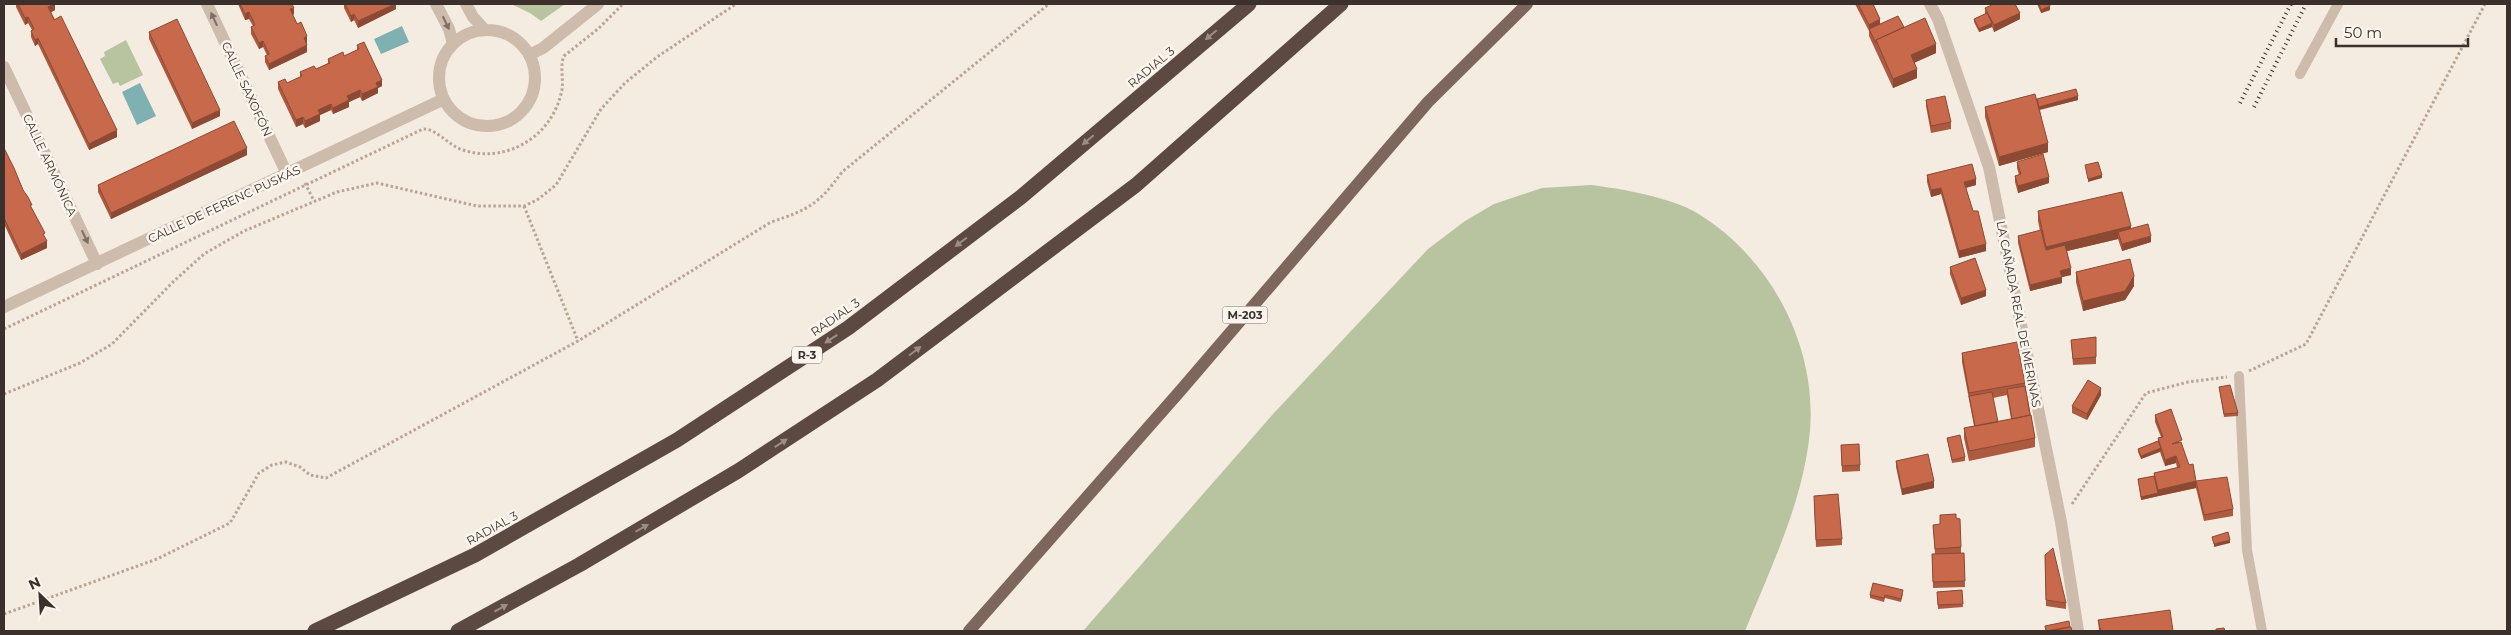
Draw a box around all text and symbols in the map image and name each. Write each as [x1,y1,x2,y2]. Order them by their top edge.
one-way arrow [210,12,218,26]
scale bar [2336,15,2468,47]
one-way arrow [441,16,450,31]
text: 50 m [2344,23,2382,42]
one-way arrow [1205,30,1218,41]
street label: CALLE SAXOFÓN [218,39,276,139]
street label: RADIAL 3 [1125,43,1178,91]
street label: CALLE ARMÓNICA [20,111,80,219]
one-way arrow [1081,135,1094,146]
street label: CALLE DE FERENC PUSKÁS [145,162,303,246]
street label: LA CAÑADA REAL DE MERINAS [1994,219,2044,409]
one-way arrow [81,230,89,244]
one-way arrow [955,237,968,248]
street label: RADIAL 3 [808,295,863,339]
road number: M-203 [1222,306,1268,324]
one-way arrow [824,334,837,344]
road number: R-3 [792,346,822,364]
one-way arrow [908,346,921,357]
one-way arrow [774,438,788,448]
street label: RADIAL 3 [464,508,521,548]
one-way arrow [636,523,649,532]
north arrow [15,570,65,620]
text: N [26,573,43,594]
one-way arrow [493,604,508,612]

